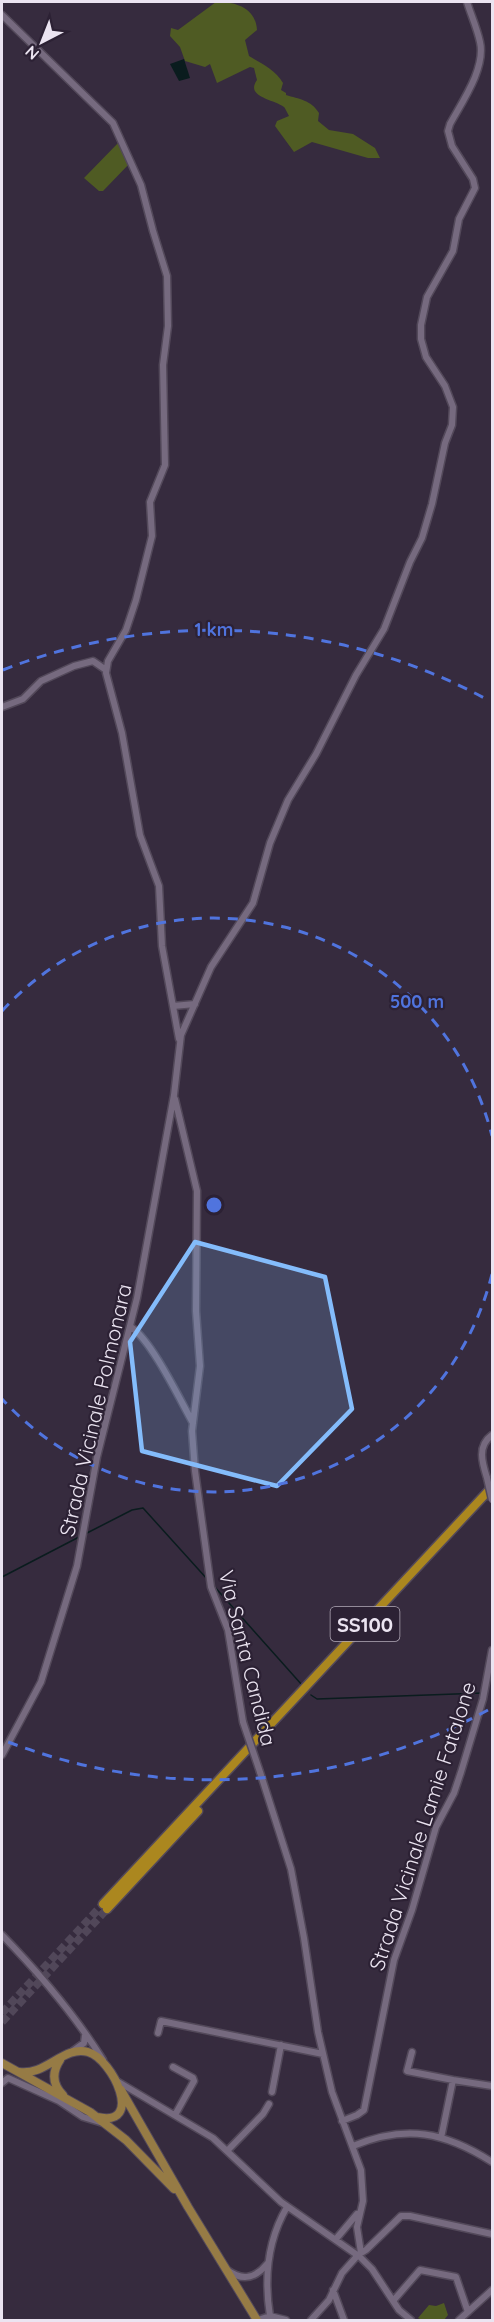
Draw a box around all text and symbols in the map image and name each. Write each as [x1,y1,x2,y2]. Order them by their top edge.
north arrow [12,12,72,72]
text: N [21,42,43,65]
text: 1 km [195,618,233,641]
text: 500 m [390,990,444,1013]
centre of rings [204,1195,224,1215]
street label: Strada Vicinale Polmonara [53,1281,137,1539]
street label: Via Santa Candida [214,1567,282,1749]
road number: SS100 [330,1607,400,1641]
street label: Strada Vicinale Lamie Fatalone [363,1678,481,1974]

